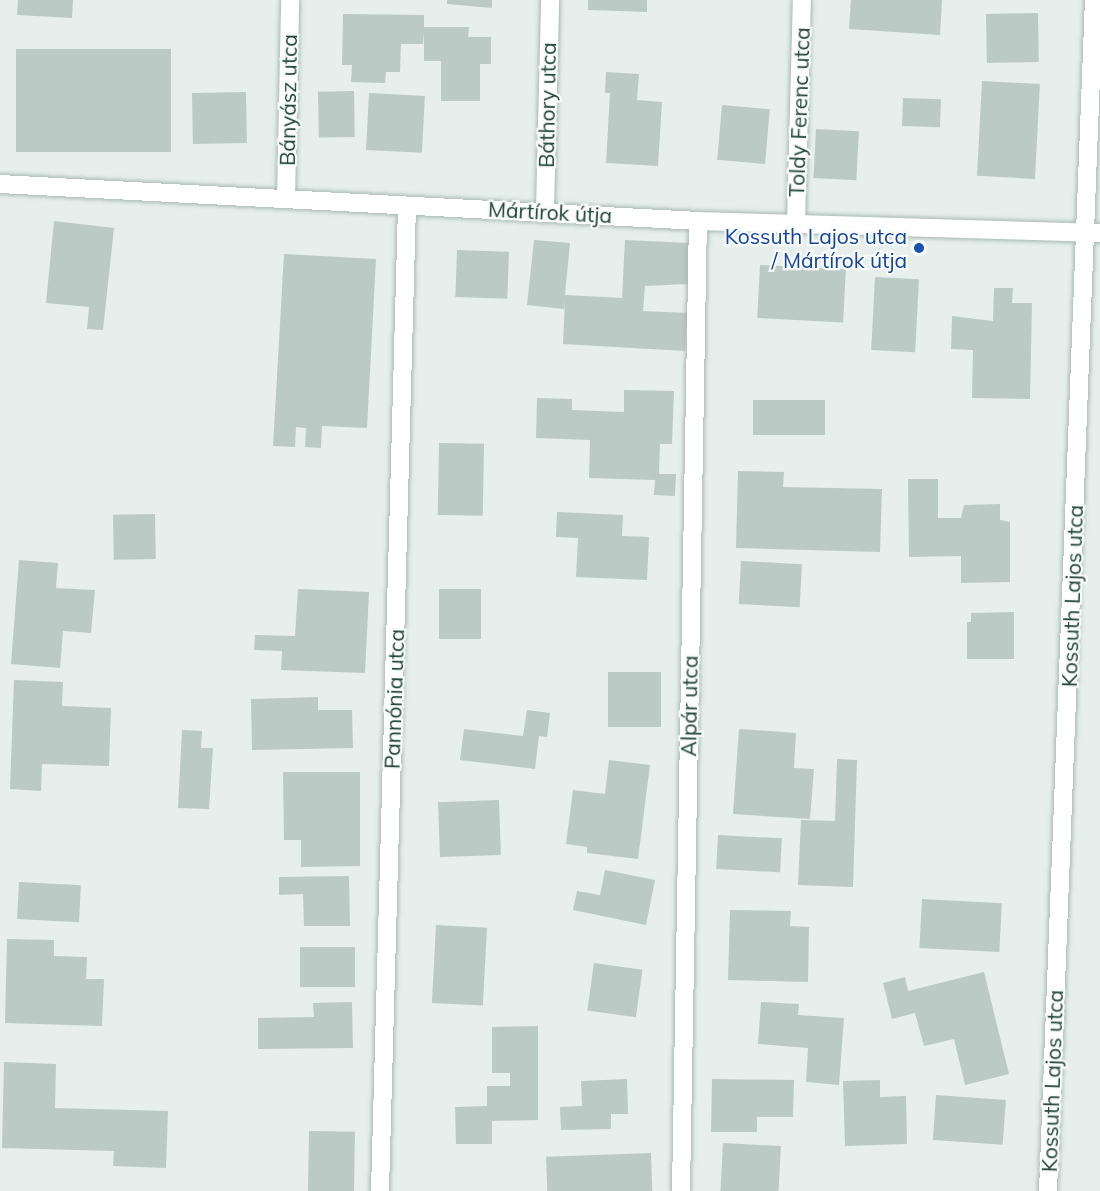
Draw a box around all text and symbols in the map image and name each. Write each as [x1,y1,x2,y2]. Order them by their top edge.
street label: Toldy Ferenc utca [783,27,815,197]
street label: Bányász utca [274,34,302,166]
street label: Báthory utca [533,42,561,168]
street label: Mártírok útja [487,196,613,228]
place label: Kossuth Lajos utca / Mártírok útja [725,223,907,273]
marker: Kossuth Lajos utca / Mártírok útja [912,241,926,255]
street label: Kossuth Lajos utca [1056,504,1088,688]
street label: Pannónia utca [379,629,409,769]
street label: Alpár utca [676,655,702,757]
street label: Kossuth Lajos utca [1036,989,1068,1173]

